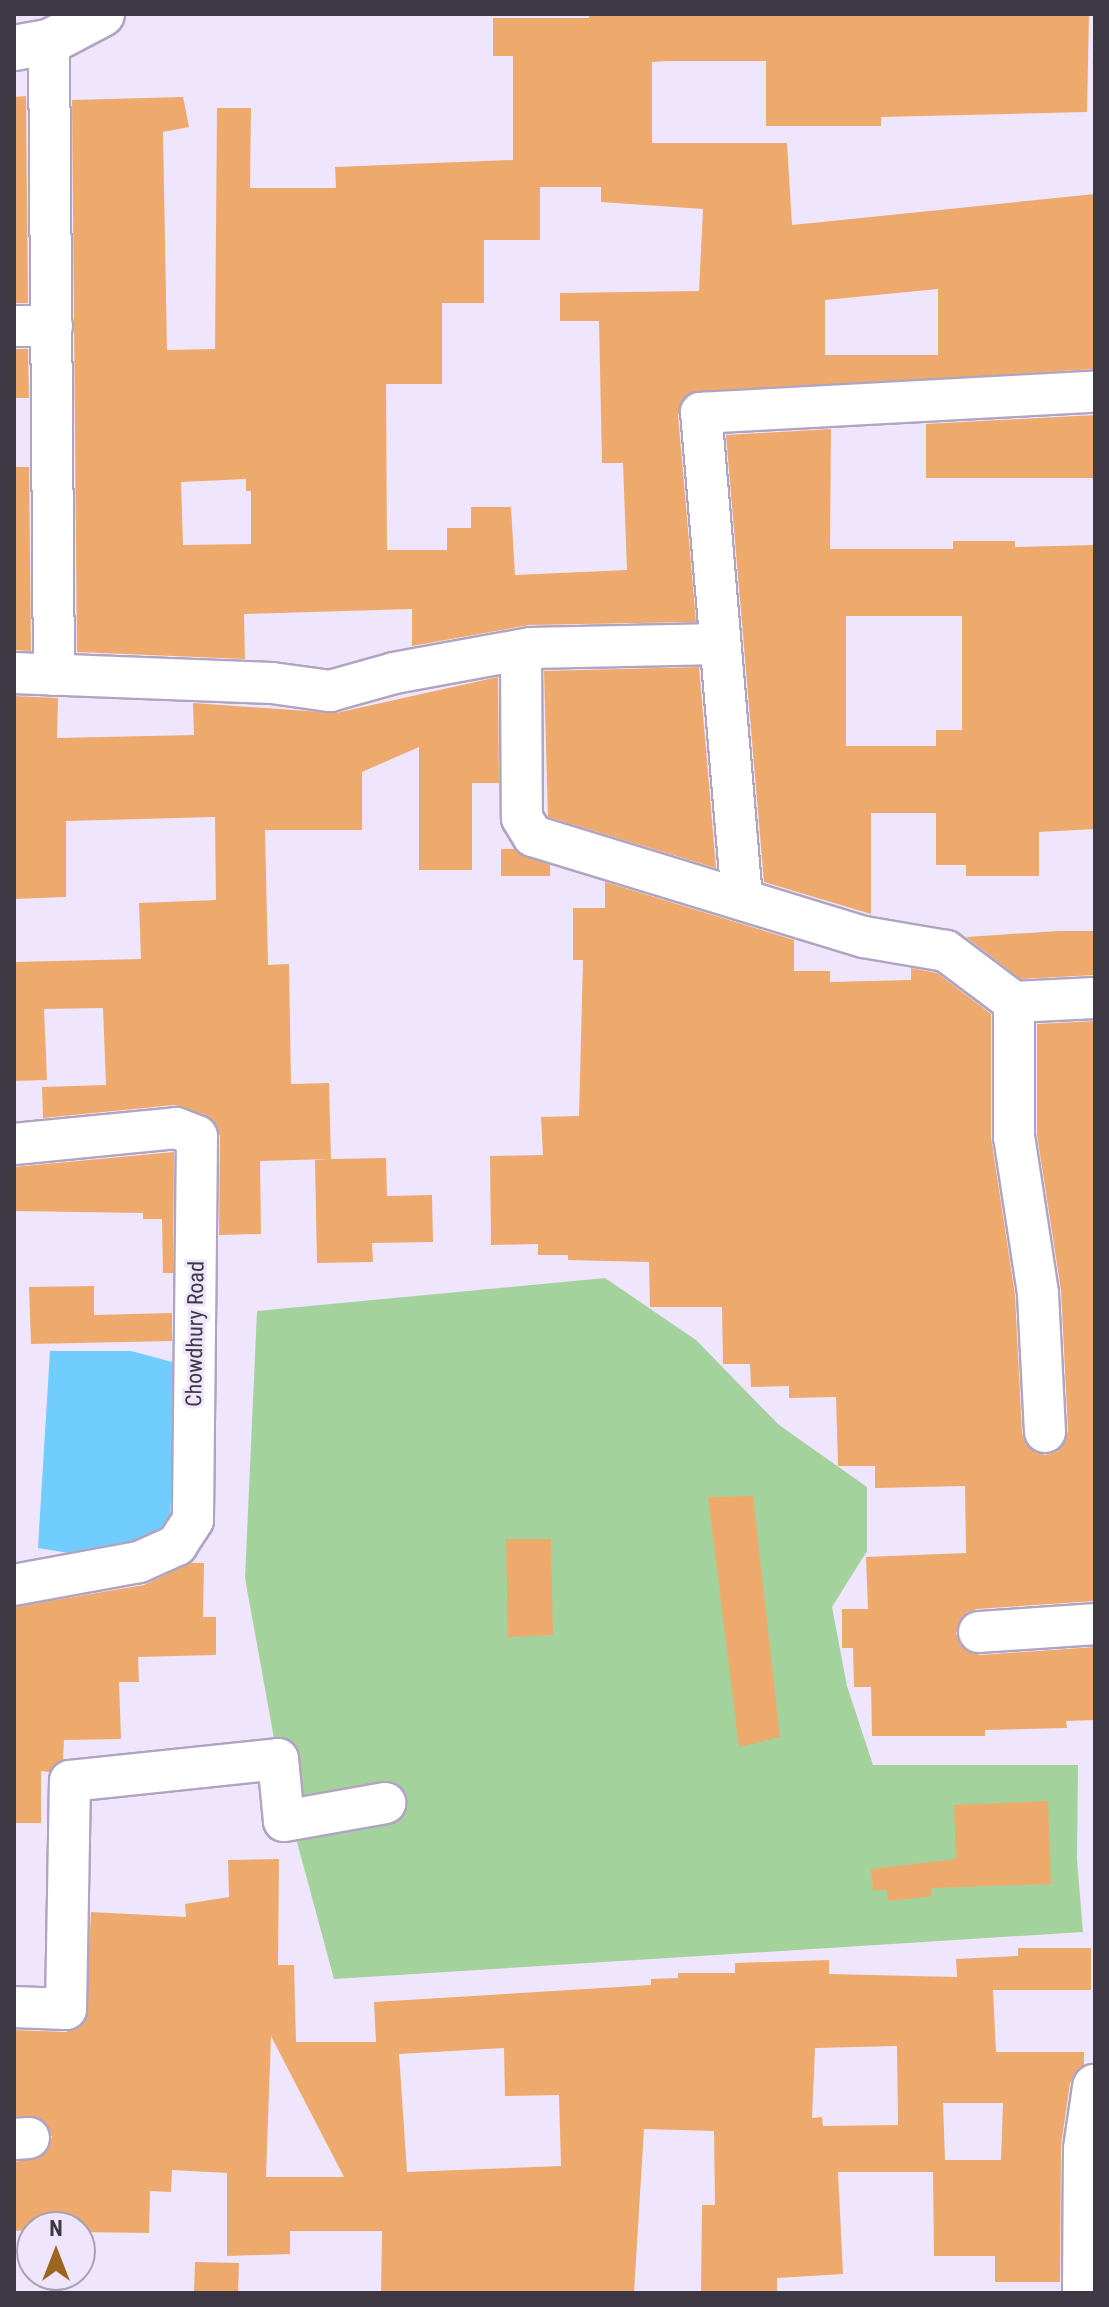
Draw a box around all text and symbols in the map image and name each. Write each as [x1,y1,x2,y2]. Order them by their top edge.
street label: Chowdhury Road [181,1261,209,1407]
north arrow [16,2211,96,2291]
text: N [49,2216,63,2241]

